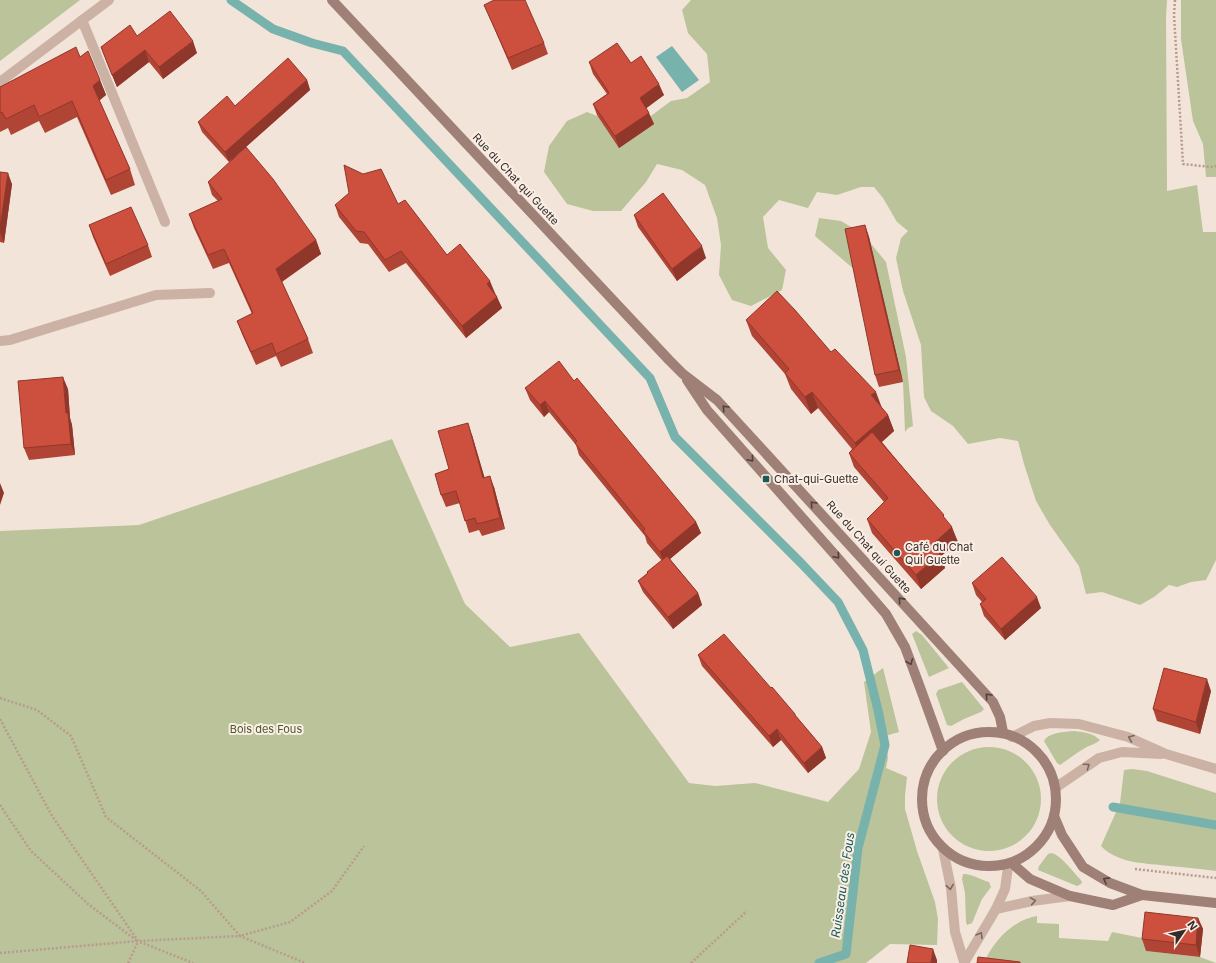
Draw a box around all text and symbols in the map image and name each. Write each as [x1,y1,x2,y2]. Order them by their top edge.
street label: Rue du Chat qui Guette [470,130,562,228]
one-way arrow [723,405,730,413]
one-way arrow [746,454,753,461]
place label: Chat-qui-Guette [774,472,858,486]
marker: Chat-qui-Guette [761,474,771,484]
street label: Rue du Chat qui Guette [824,498,914,596]
one-way arrow [811,501,818,509]
place label: Café du Chat Qui Guette [905,540,974,567]
marker: Café du Chat Qui Guette [892,548,902,558]
one-way arrow [832,551,839,559]
one-way arrow [898,597,906,605]
one-way arrow [906,658,914,665]
one-way arrow [986,694,993,701]
park label: Bois des Fous [230,722,302,736]
one-way arrow [1127,735,1134,743]
one-way arrow [1083,763,1090,771]
water label: Ruisseau des Fous [828,831,857,939]
one-way arrow [1103,878,1110,885]
one-way arrow [945,884,954,890]
one-way arrow [1030,898,1036,906]
north arrow [1164,911,1204,951]
text: N [1184,918,1200,933]
one-way arrow [976,932,983,939]

